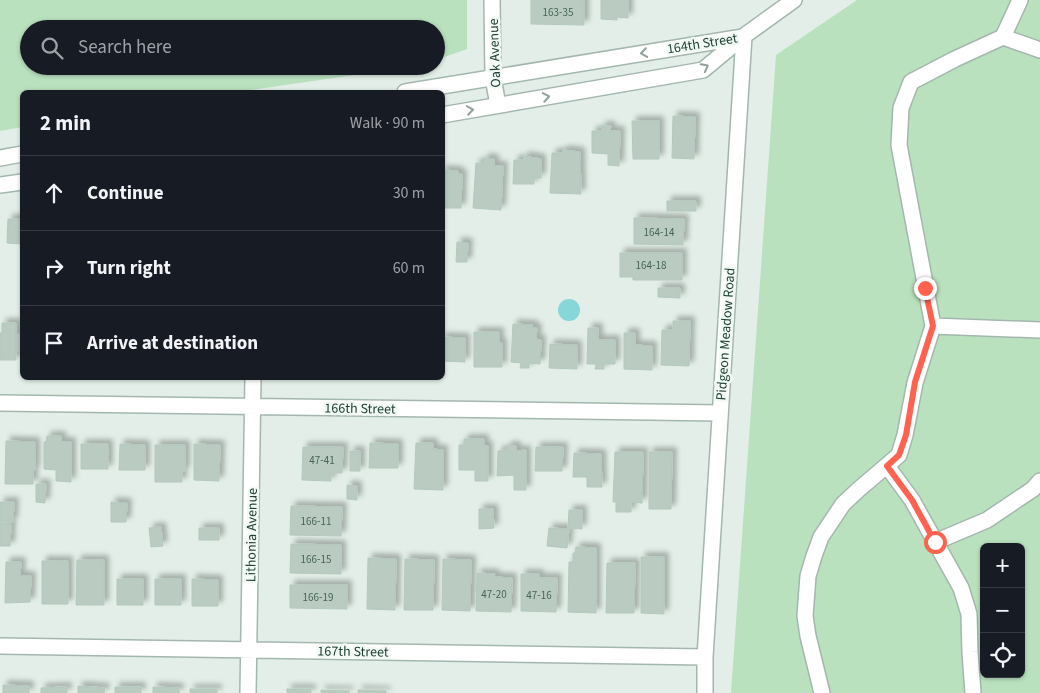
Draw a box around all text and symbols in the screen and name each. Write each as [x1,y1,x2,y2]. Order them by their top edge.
house number: 163-35 [543,5,573,20]
street label: Oak Avenue [484,18,506,88]
search box [20,20,445,75]
street label: 164th Street [665,29,739,59]
icon: search [38,34,66,62]
text: Search here [78,34,172,61]
one-way arrow [640,47,649,57]
one-way arrow [699,63,708,73]
one-way arrow [541,93,550,103]
one-way arrow [466,105,474,115]
text: 2 min [40,108,91,138]
text: Walk · 90 m [350,112,425,134]
icon: ahead [40,179,68,207]
text: Continue [87,180,164,207]
text: 30 m [393,182,425,204]
house number: 164-14 [644,225,675,240]
icon: right [40,254,68,282]
text: Turn right [87,255,171,282]
text: 60 m [393,257,425,279]
house number: 164-18 [636,258,667,273]
street label: Pidgeon Meadow Road [711,267,741,401]
route end [914,277,937,300]
icon: arrive [40,329,68,357]
text: Arrive at destination [87,330,258,357]
street label: 166th Street [324,398,396,420]
house number: 47-41 [309,453,335,468]
street label: Lithonia Avenue [241,488,263,582]
house number: 166-11 [301,514,331,529]
route start [924,531,947,554]
map controls [980,543,1025,678]
button: + [980,543,1025,588]
house number: 166-15 [301,552,331,567]
house number: 47-20 [481,587,507,602]
house number: 47-16 [526,588,552,603]
button: − [980,588,1025,633]
house number: 166-19 [303,590,333,605]
button: locate [980,633,1025,678]
street label: 167th Street [317,641,389,663]

